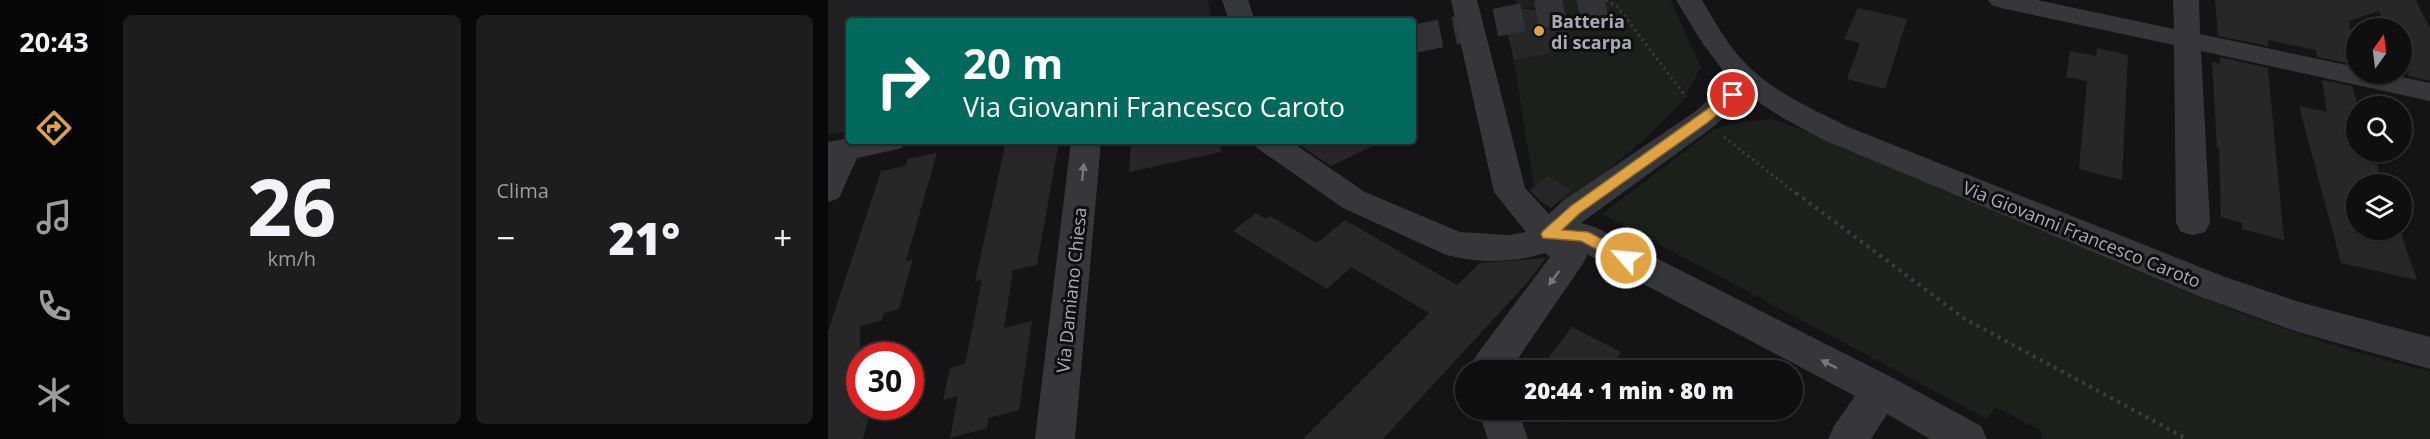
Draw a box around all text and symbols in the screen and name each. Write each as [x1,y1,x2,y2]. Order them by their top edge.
place label: Batteria di scarpa [1551,9,1632,54]
north arrow [2346,18,2412,84]
map controls [2346,18,2412,240]
text: 20:43 [19,23,89,60]
marker: Batteria di scarpa [1532,24,1546,38]
text: 20 m [963,34,1063,91]
icon: right [864,42,942,120]
pin [1707,69,1758,120]
icon: arrive [1716,78,1749,111]
text: Via Giovanni Francesco Caroto [963,88,1345,125]
button: search [2346,96,2412,162]
icon: directions [33,107,75,149]
text: 26 [247,153,336,259]
one-way arrow [1078,162,1088,181]
button: layers [2346,174,2412,240]
street label: Via Giovanni Francesco Caroto [1959,175,2205,293]
text: Clima [497,177,549,204]
icon: music [33,196,75,238]
street label: Via Damiano Chiesa [1050,206,1092,374]
text: 21° [608,207,680,268]
text: − [497,215,515,260]
text: + [773,215,792,260]
position arrow [1594,226,1658,290]
text: km/h [267,245,316,272]
one-way arrow [1548,270,1560,286]
icon: phone [33,285,75,327]
speed limit sign: 30 [846,342,924,420]
one-way arrow [1820,359,1837,369]
icon: climate [33,374,75,416]
text: 20:44 · 1 min · 80 m [1524,375,1734,405]

